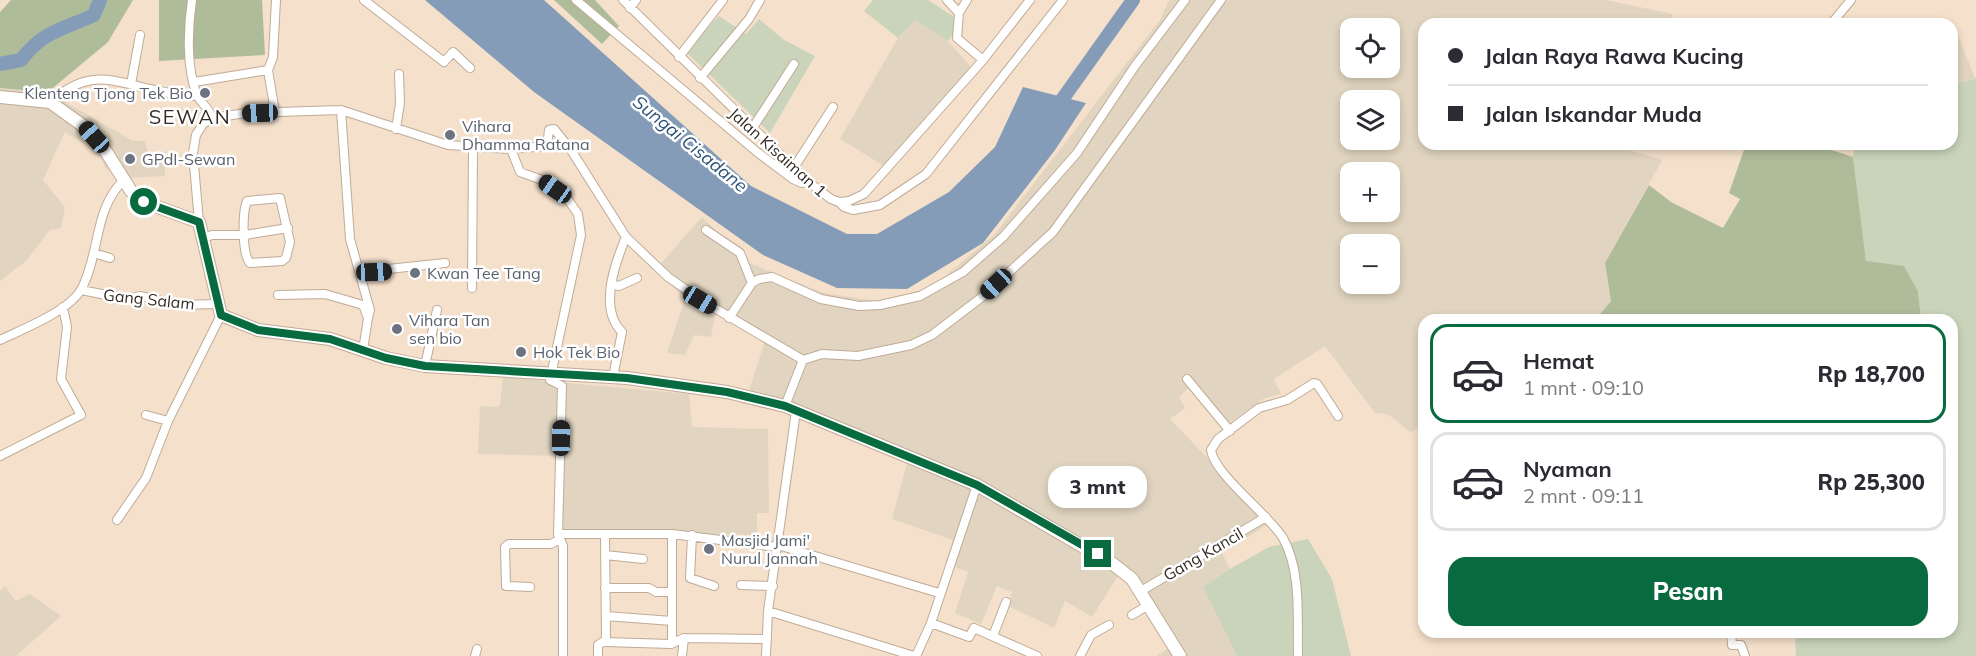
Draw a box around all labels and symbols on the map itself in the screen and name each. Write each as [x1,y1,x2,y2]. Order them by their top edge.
place label: Klenteng Tjong Tek Bio [24,83,193,103]
marker: Klenteng Tjong Tek Bio [198,86,212,100]
water label: Sungai Cisadane [628,90,753,197]
car [242,103,278,123]
street label: Jalan Kisaiman 1 [725,103,831,201]
district label: SEWAN [149,104,231,129]
place label: Vihara Dhamma Ratana [462,116,590,154]
car [75,118,113,156]
marker: Vihara Dhamma Ratana [443,128,457,142]
place label: GPdI-Sewan [142,149,235,169]
marker: GPdI-Sewan [123,152,137,166]
car [535,171,575,207]
route start [130,188,157,215]
car [356,262,392,282]
place label: Kwan Tee Tang [427,263,541,283]
car [977,265,1015,303]
marker: Kwan Tee Tang [408,266,422,280]
car [680,283,720,317]
street label: Gang Salam [102,284,196,314]
place label: Vihara Tan sen bio [409,310,490,348]
marker: Vihara Tan sen bio [390,322,404,336]
place label: Hok Tek Bio [533,342,620,362]
marker: Hok Tek Bio [514,345,528,359]
car [552,420,570,456]
callout: 3 mnt [1048,467,1148,509]
street label: Gang Kancil [1159,523,1247,585]
place label: Masjid Jami' Nurul Jannah [721,530,818,568]
route end [1084,540,1111,567]
marker: Masjid Jami' Nurul Jannah [702,542,716,556]

